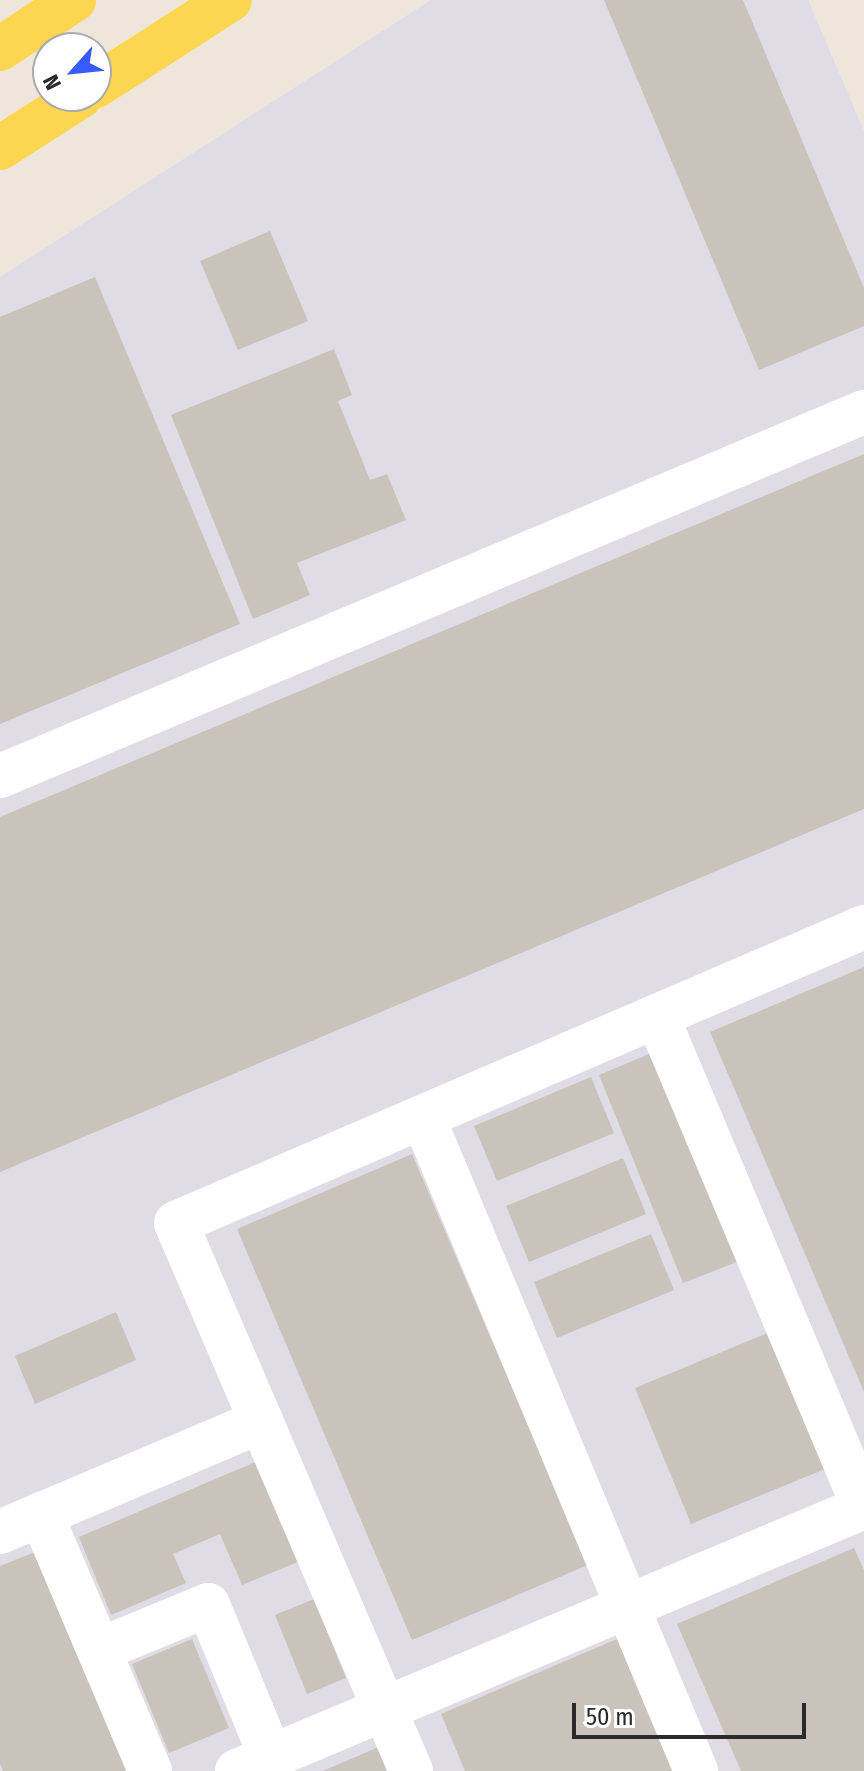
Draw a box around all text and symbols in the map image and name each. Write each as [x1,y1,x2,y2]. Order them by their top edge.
north arrow [32,32,112,112]
text: N [37,70,67,94]
scale bar [576,1687,810,1737]
text: 50 m [586,1703,634,1731]

